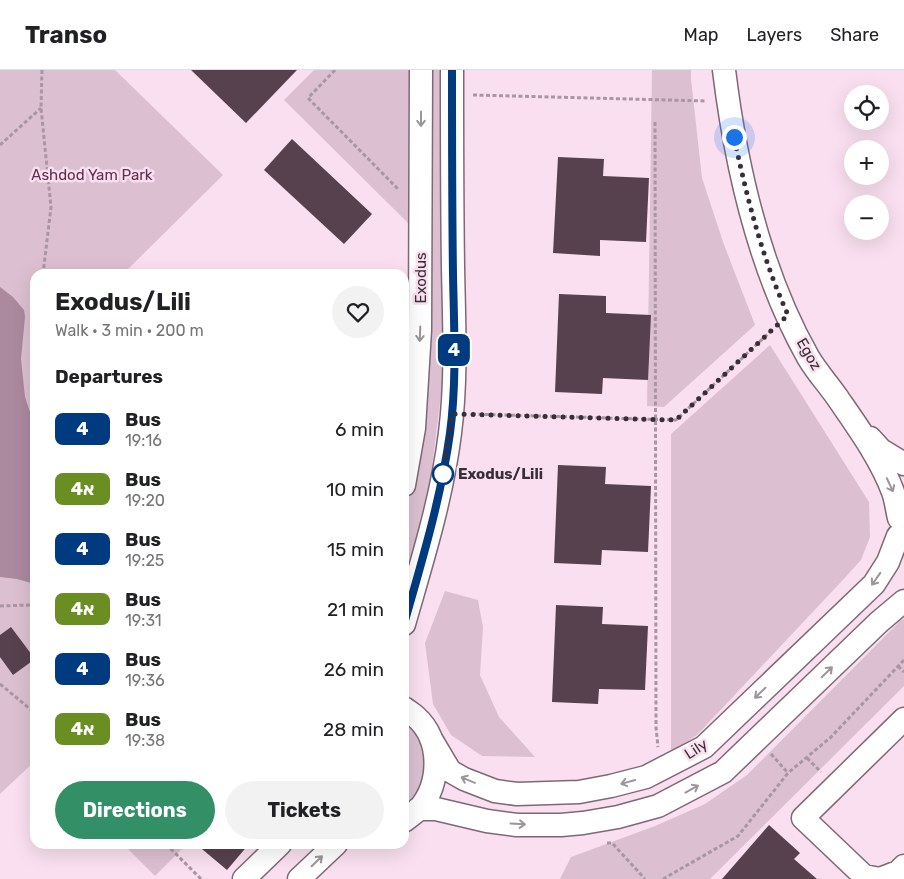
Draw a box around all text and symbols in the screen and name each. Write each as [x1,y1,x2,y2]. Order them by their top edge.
text: Transo [25,21,107,49]
text: Map [684,24,719,46]
text: Layers [747,24,802,46]
text: Share [830,24,879,46]
map controls [844,85,889,240]
button: locate [844,85,889,130]
one-way arrow [416,110,426,126]
your location [722,125,747,150]
button: + [844,140,889,185]
park label: Ashdod Yam Park [31,166,153,184]
button: − [844,195,889,240]
street label: Exodus [412,252,430,304]
button: heart [332,286,384,338]
text: Exodus/Lili [55,288,191,316]
text: Walk · 3 min · 200 m [55,321,204,340]
one-way arrow [415,325,425,341]
line badge: 4 [438,334,470,366]
street label: Egoz [793,335,826,374]
text: 4 [448,339,460,361]
text: Departures [55,365,163,388]
text: Bus [125,408,161,431]
text: 4 [76,418,89,440]
text: 6 min [335,418,384,441]
text: 19:16 [125,431,162,450]
marker: Exodus/Lili [432,463,454,485]
place label: Exodus/Lili [458,465,543,483]
text: Bus [125,468,161,491]
one-way arrow [886,477,895,492]
text: 4א [71,478,94,500]
text: 10 min [326,478,384,501]
text: 19:20 [125,491,165,510]
text: Bus [125,528,161,551]
text: 4 [76,538,89,560]
text: 15 min [327,538,384,561]
text: 19:25 [125,551,164,570]
one-way arrow [871,572,881,586]
text: Bus [125,588,161,611]
text: 4א [71,598,94,620]
text: 21 min [327,598,384,621]
text: 19:31 [125,611,162,630]
text: Bus [125,648,161,671]
text: 4 [76,658,89,680]
text: 26 min [324,658,384,681]
one-way arrow [821,666,833,678]
text: 19:36 [125,671,165,690]
one-way arrow [754,687,766,699]
text: Bus [125,708,161,731]
text: 4א [71,718,94,740]
text: 28 min [323,718,384,741]
text: 19:38 [125,731,165,750]
street label: Lily [681,735,711,763]
one-way arrow [461,775,476,785]
one-way arrow [620,778,636,787]
button: Directions [55,781,215,839]
button: Tickets [225,781,384,839]
one-way arrow [684,784,699,794]
one-way arrow [510,820,526,829]
one-way arrow [311,855,324,867]

